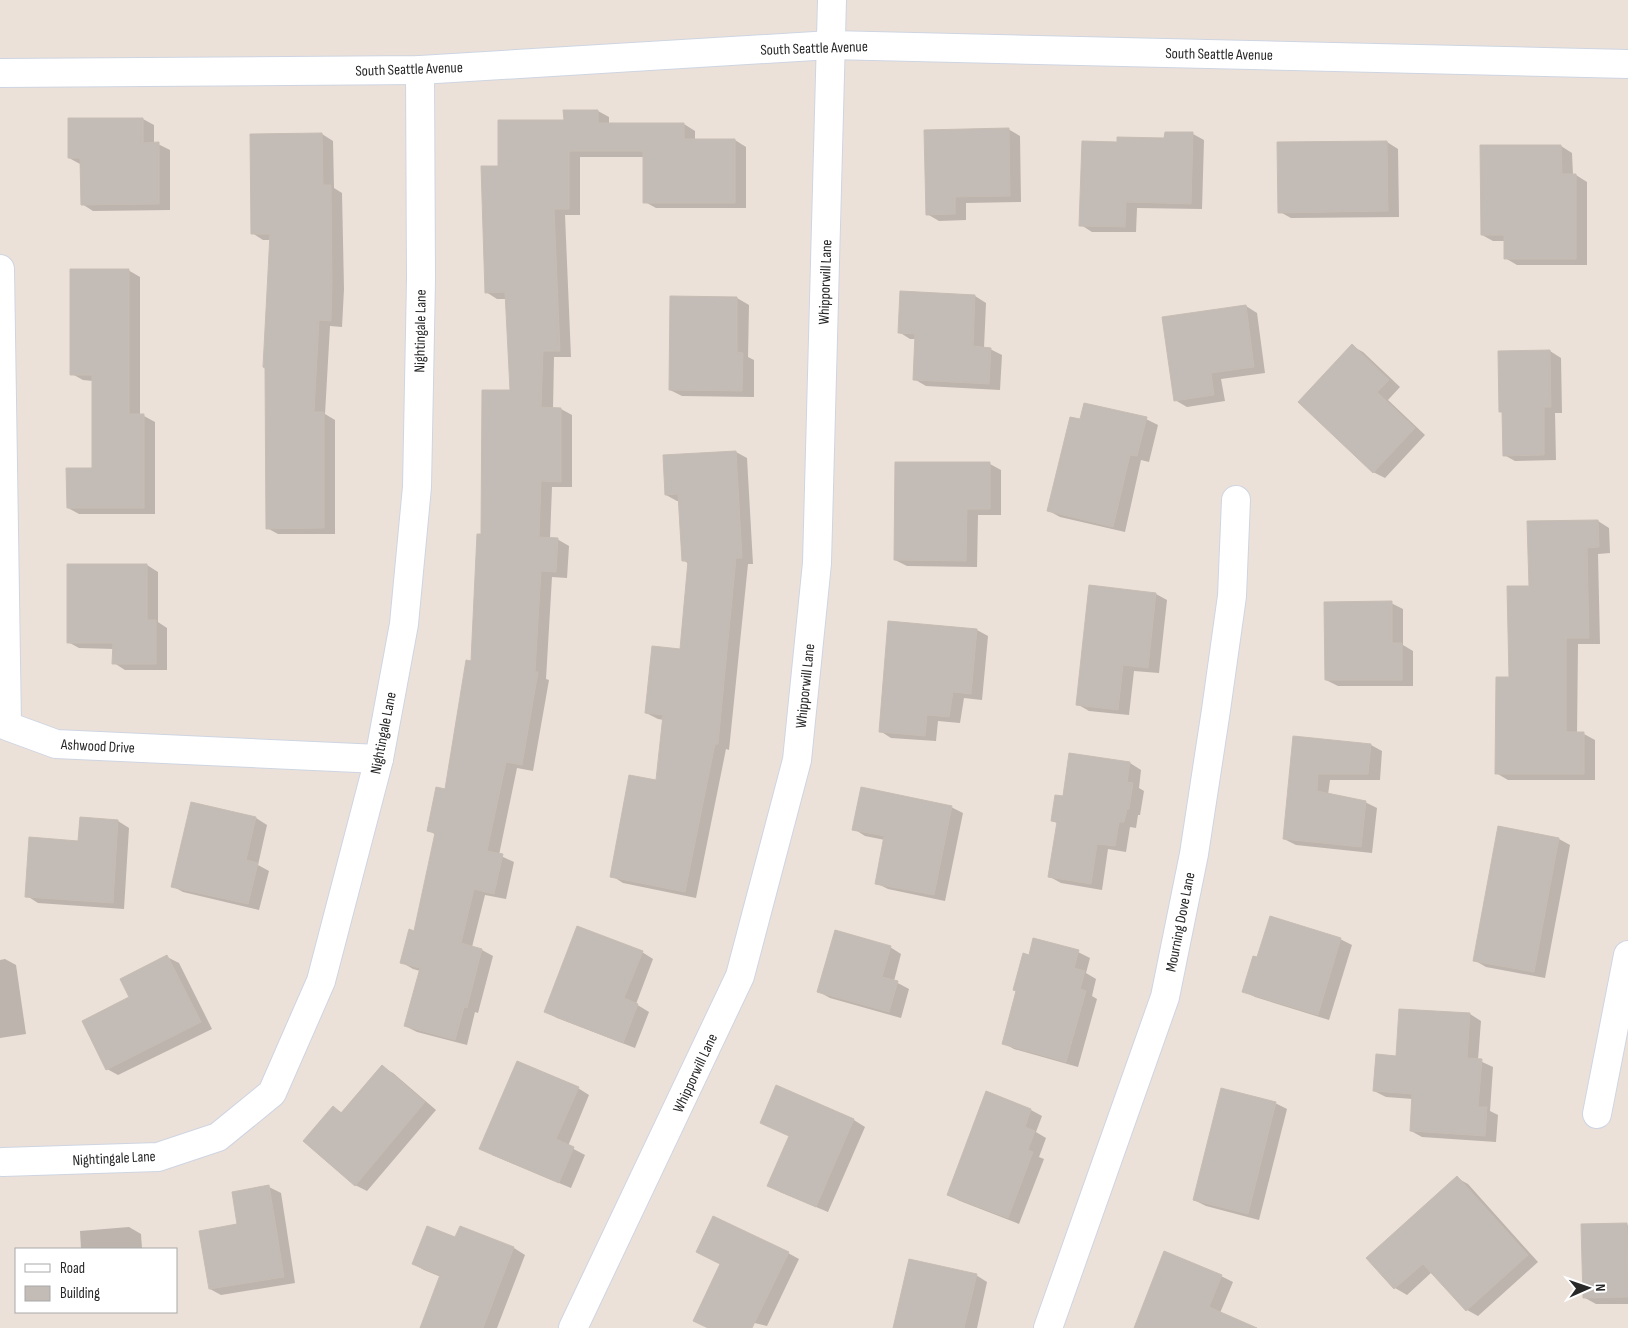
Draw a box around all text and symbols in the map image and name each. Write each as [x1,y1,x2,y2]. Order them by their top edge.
street label: South Seattle Avenue [760,37,868,60]
street label: South Seattle Avenue [1165,44,1273,65]
street label: South Seattle Avenue [355,58,463,81]
street label: Whipporwill Lane [815,239,836,325]
street label: Nightingale Lane [410,289,431,373]
street label: Whipporwill Lane [792,643,819,729]
street label: Nightingale Lane [366,690,401,776]
street label: Ashwood Drive [60,735,135,758]
street label: Mourning Dove Lane [1162,871,1199,974]
street label: Whipporwill Lane [669,1031,722,1116]
street label: Nightingale Lane [72,1147,156,1170]
legend [15,1248,178,1313]
text: Road [60,1259,85,1278]
north arrow [1563,1263,1613,1313]
text: Building [60,1284,100,1303]
text: N [1592,1284,1609,1292]

